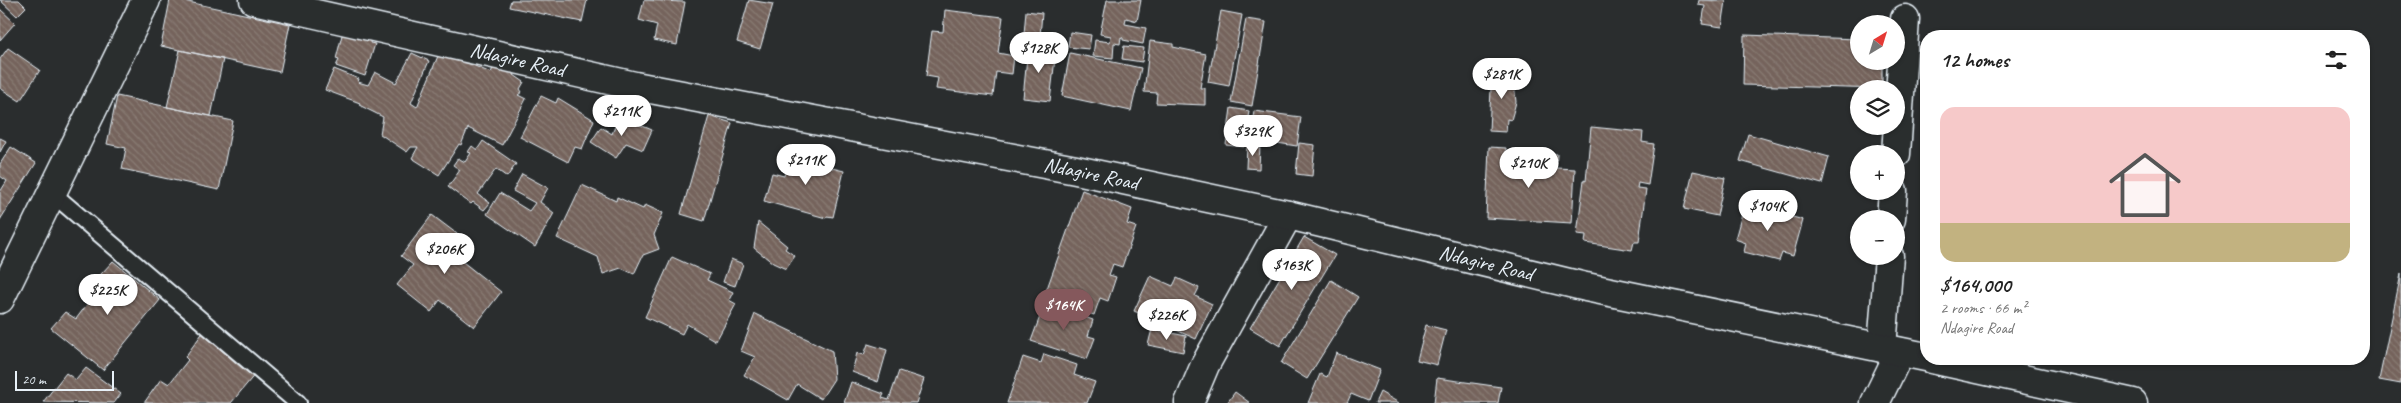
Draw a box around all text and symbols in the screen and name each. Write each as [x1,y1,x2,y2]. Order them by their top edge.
north arrow [1850,15,1905,70]
map controls [1850,15,1905,265]
pin: $128K [1004,32,1074,74]
street label: Ndagire Road [468,36,571,84]
text: $128K [1021,38,1057,58]
icon: filters [2322,46,2350,74]
text: 12 homes [1940,47,2009,73]
pin: $281K [1467,58,1537,100]
text: $281K [1484,64,1520,84]
button: layers [1850,80,1905,135]
pin: $211K [587,94,657,137]
text: $211K [604,101,640,121]
pin: $329K [1218,114,1288,157]
text: $329K [1235,121,1271,141]
icon: home [2100,140,2190,230]
pin: $211K [771,144,841,186]
button: + [1850,145,1905,200]
pin: $210K [1494,146,1564,189]
text: $211K [788,150,824,170]
street label: Ndagire Road [1042,151,1145,197]
text: $210K [1511,153,1547,173]
pin: $104K [1733,190,1803,232]
text: $104K [1750,196,1786,216]
button: − [1850,210,1905,265]
pin: $206K [410,232,480,275]
text: $206K [426,239,464,259]
street label: Ndagire Road [1436,239,1539,288]
pin: $163K [1257,248,1327,291]
text: $163K [1273,255,1311,275]
text: $164,000 [1940,272,2011,298]
pin: $225K [73,274,143,316]
text: $225K [90,280,126,300]
pin: $164K [1029,288,1099,331]
text: $164K [1045,295,1083,315]
pin: $226K [1132,298,1202,341]
text: 2 rooms · 66 m² [1940,298,2026,318]
text: $226K [1148,305,1186,325]
text: Ndagire Road [1940,318,2013,338]
scale bar [15,368,114,391]
text: 20 m [22,371,46,388]

